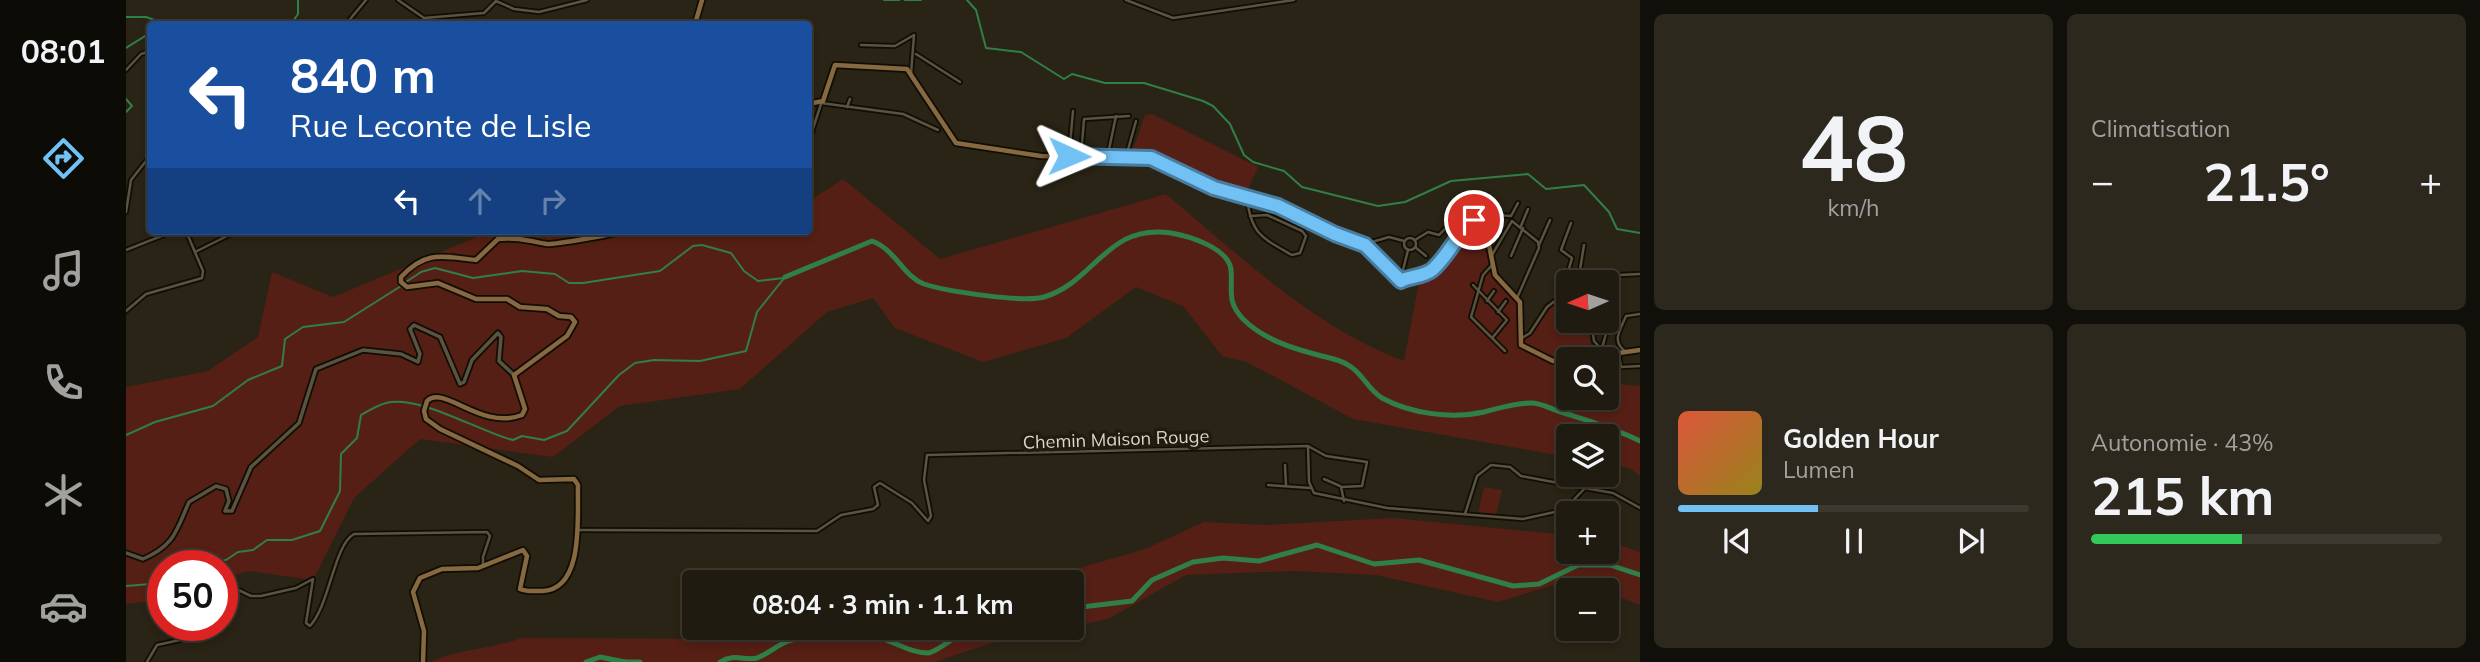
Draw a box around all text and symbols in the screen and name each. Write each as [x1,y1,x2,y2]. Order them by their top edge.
text: 08:01 [21,31,105,71]
text: 840 m [290,44,436,105]
icon: left [175,49,266,140]
text: 48 [1799,90,1908,204]
text: Rue Leconte de Lisle [290,105,591,145]
text: Climatisation [2091,114,2231,143]
position arrow [1032,119,1106,193]
icon: directions [39,134,88,183]
text: 21.5° [2203,149,2330,214]
text: − [2091,157,2114,205]
text: + [2419,157,2442,205]
icon: left [388,182,426,220]
icon: ahead [461,182,499,220]
icon: right [534,182,572,220]
pin [1444,190,1504,250]
text: km/h [1827,193,1880,222]
icon: arrive [1455,201,1493,239]
icon: music [39,246,88,295]
north arrow [1556,270,1619,332]
map controls [1556,270,1619,641]
button: search [1556,347,1619,410]
icon: phone [39,358,88,407]
text: Golden Hour [1783,422,1939,455]
street label: Chemin Maison Rouge [1022,424,1210,454]
button: layers [1556,424,1619,487]
text: Autonomie · 43% [2091,428,2274,457]
text: Lumen [1783,455,1855,484]
text: 215 km [2091,463,2274,528]
icon: climate [39,470,88,519]
button: + [1556,501,1619,564]
icon: previous [1718,522,1756,560]
icon: pause [1835,522,1873,560]
icon: next [1952,522,1990,560]
speed limit sign: 50 [147,550,238,641]
button: − [1556,578,1619,641]
icon: car [39,582,88,631]
text: 08:04 · 3 min · 1.1 km [752,588,1014,621]

